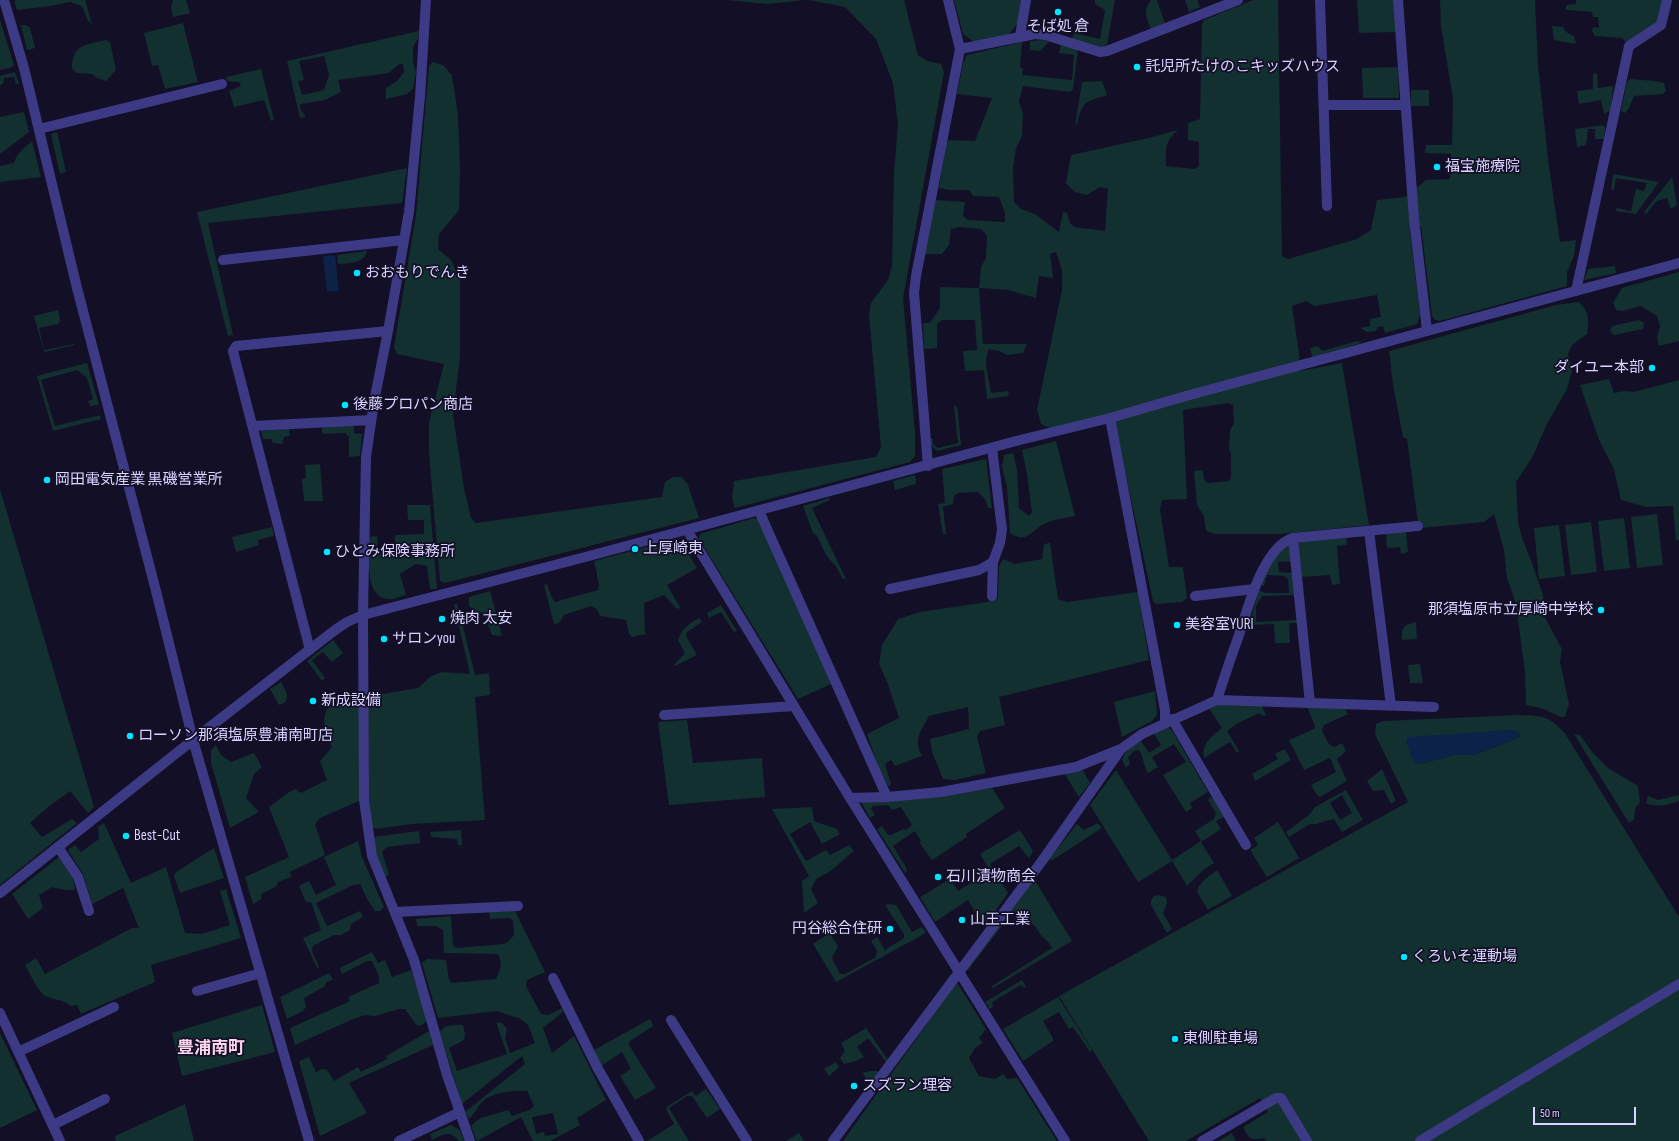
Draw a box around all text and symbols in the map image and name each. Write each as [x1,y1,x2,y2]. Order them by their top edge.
marker: そば処 倉 [1053,7,1063,17]
place label: そば処 倉 [1027,18,1089,36]
place label: 託児所たけのこキッズハウス [1145,58,1340,76]
marker: 託児所たけのこキッズハウス [1132,62,1142,72]
place label: 福宝施療院 [1445,158,1520,176]
marker: 福宝施療院 [1432,162,1442,172]
place label: おおもりでんき [365,264,470,282]
marker: おおもりでんき [352,268,362,278]
place label: ダイユー本部 [1554,359,1644,377]
marker: ダイユー本部 [1647,363,1657,373]
place label: 後藤プロパン商店 [353,396,473,414]
marker: 後藤プロパン商店 [340,400,350,410]
place label: 岡田電気産業 黒磯営業所 [55,471,222,489]
marker: 岡田電気産業 黒磯営業所 [42,475,52,485]
place label: 上厚崎東 [643,540,703,558]
place label: ひとみ保険事務所 [335,543,455,561]
marker: 上厚崎東 [630,544,640,554]
marker: ひとみ保険事務所 [322,547,332,557]
place label: 那須塩原市立厚崎中学校 [1428,601,1593,619]
marker: 那須塩原市立厚崎中学校 [1596,605,1606,615]
place label: 焼肉 太安 [450,610,512,628]
marker: 焼肉 太安 [437,614,447,624]
place label: 美容室YURI [1185,616,1254,634]
marker: 美容室YURI [1172,620,1182,630]
place label: サロンyou [392,630,455,648]
marker: サロンyou [379,634,389,644]
place label: 新成設備 [321,692,381,710]
marker: 新成設備 [308,696,318,706]
place label: ローソン那須塩原豊浦南町店 [138,727,333,745]
marker: ローソン那須塩原豊浦南町店 [125,731,135,741]
place label: Best-Cut [134,827,180,845]
marker: Best-Cut [121,831,131,841]
place label: 石川漬物商会 [946,868,1036,886]
marker: 石川漬物商会 [933,872,943,882]
place label: 山王工業 [970,911,1030,929]
marker: 山王工業 [957,915,967,925]
place label: 円谷総合住研 [792,920,882,938]
marker: 円谷総合住研 [885,924,895,934]
place label: くろいそ運動場 [1412,948,1517,966]
marker: くろいそ運動場 [1399,952,1409,962]
place label: 東側駐車場 [1183,1030,1258,1048]
marker: 東側駐車場 [1170,1034,1180,1044]
district label: 豊浦南町 [177,1039,245,1059]
place label: スズラン理容 [862,1077,952,1095]
marker: スズラン理容 [849,1081,859,1091]
scale bar [1535,1099,1638,1125]
text: 50 m [1540,1106,1560,1121]

